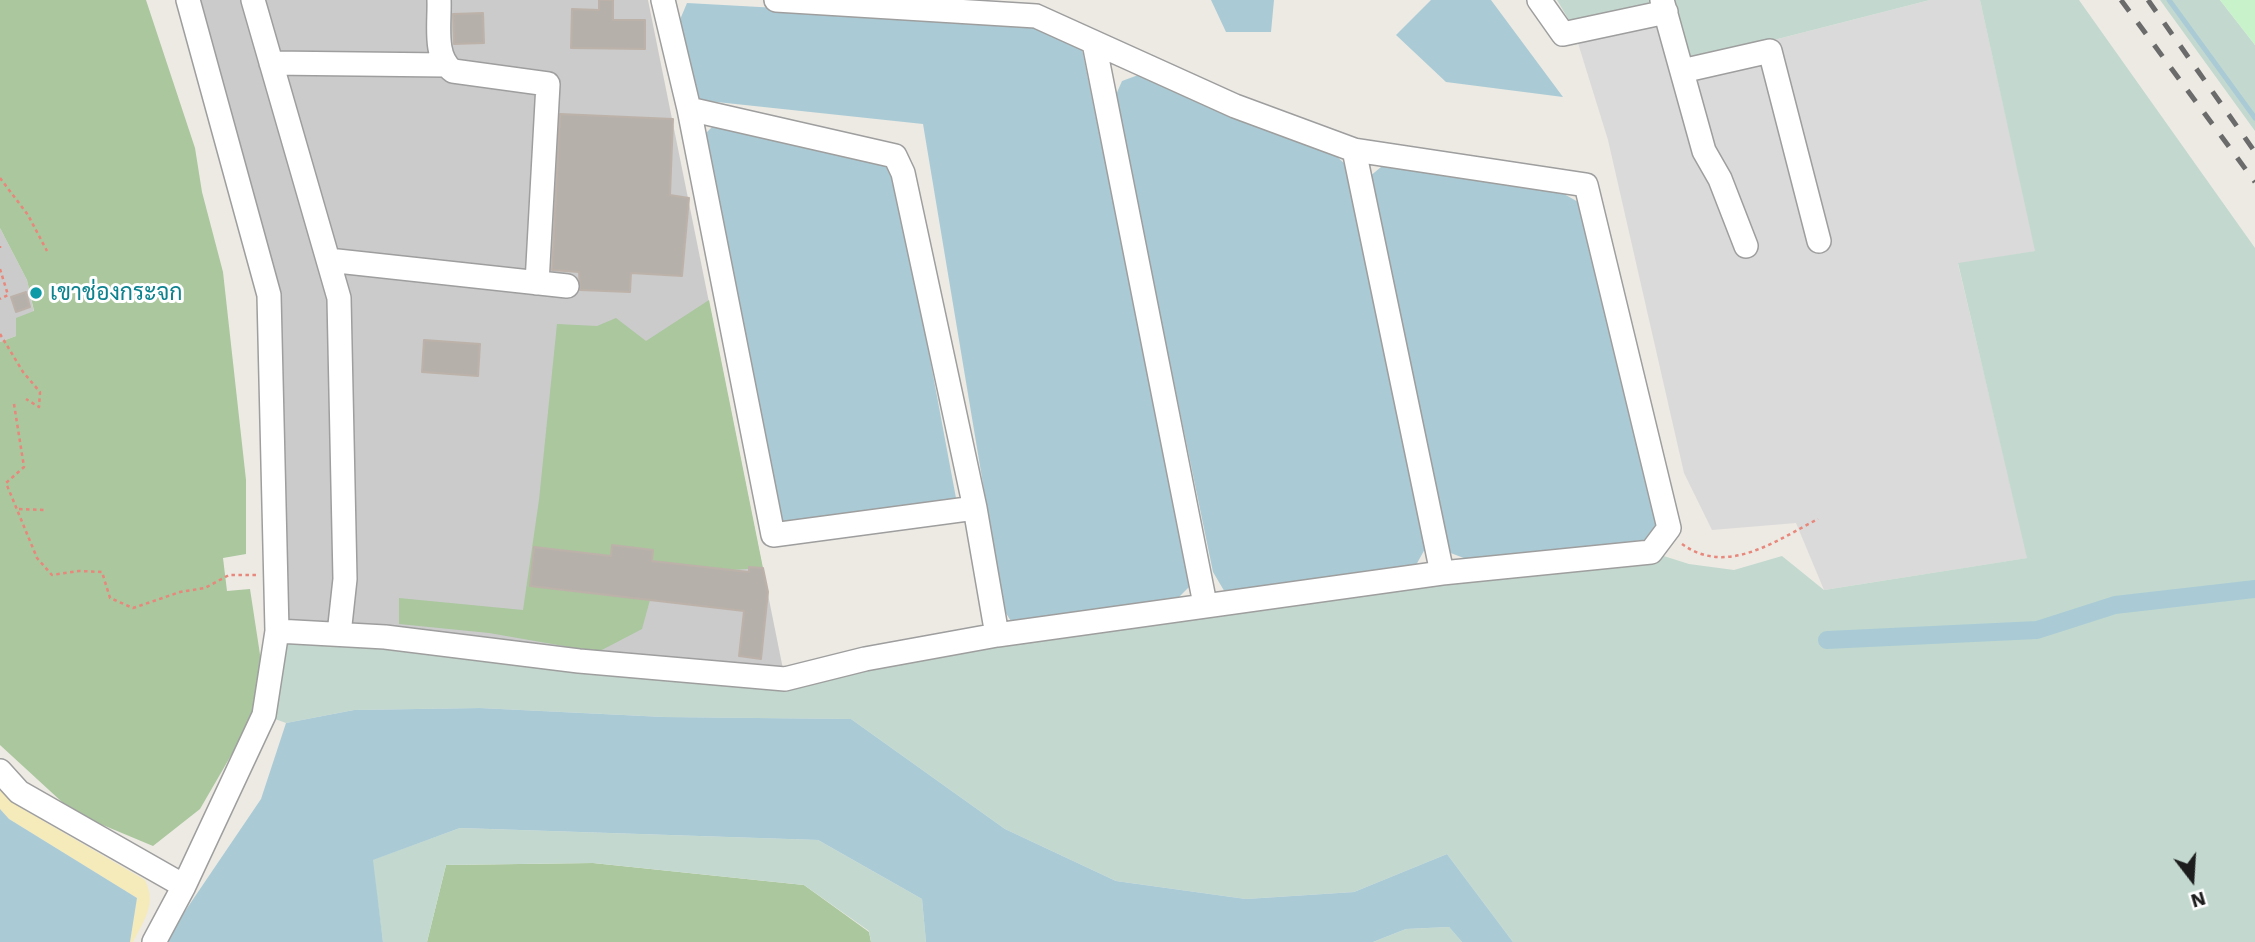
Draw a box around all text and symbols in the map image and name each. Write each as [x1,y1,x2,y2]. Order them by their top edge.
place label: เขาช่องกระจก [50,279,183,307]
marker: เขาช่องกระจก [28,285,44,301]
north arrow [2157,844,2227,914]
text: N [2188,887,2208,913]

